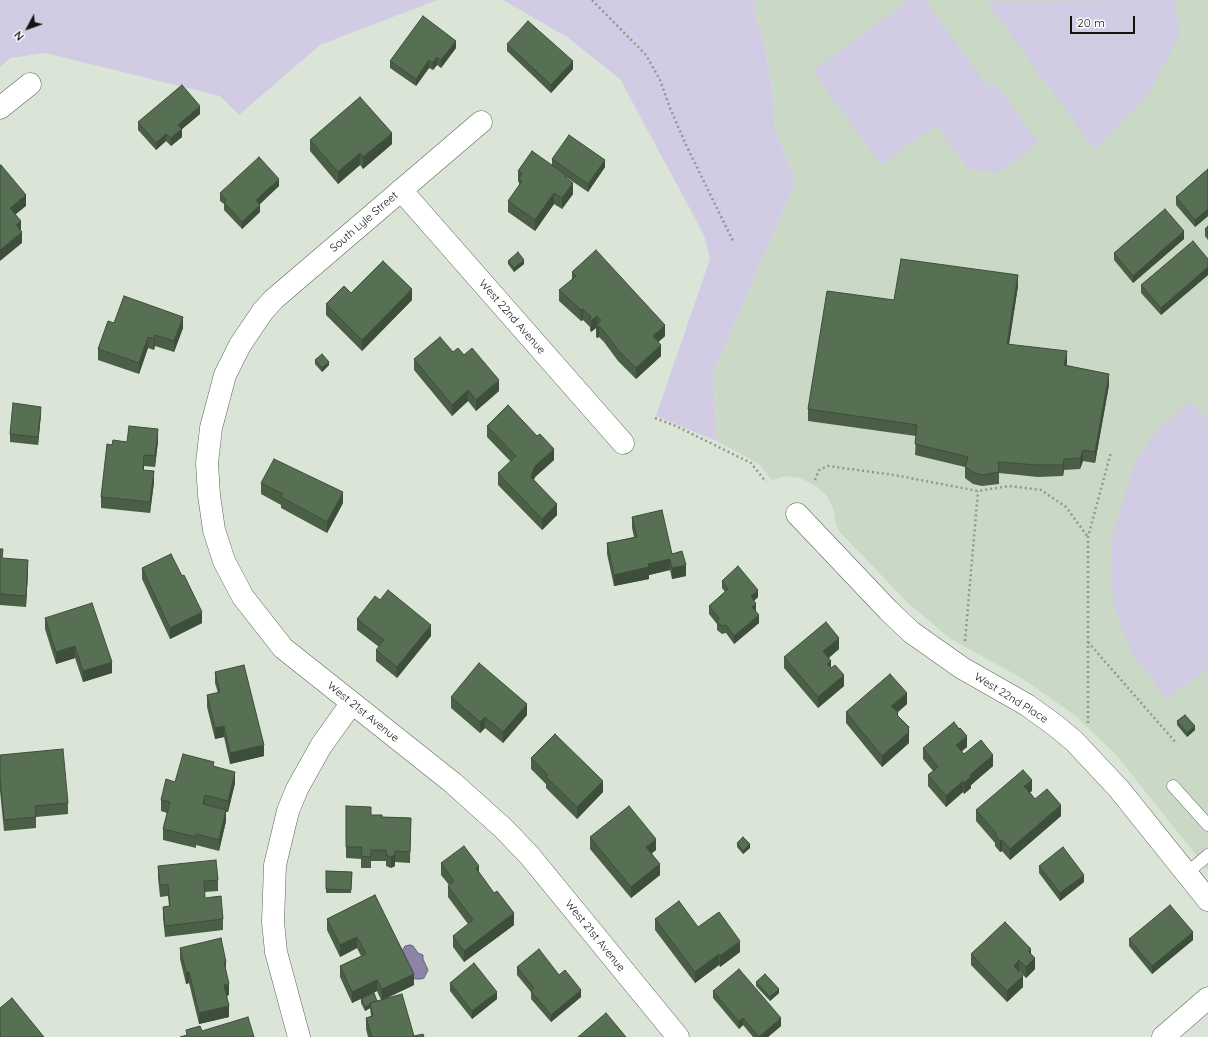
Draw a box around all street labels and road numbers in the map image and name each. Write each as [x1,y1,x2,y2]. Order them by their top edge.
street label: South Lyle Street [327,189,401,255]
street label: West 22nd Avenue [476,277,548,357]
street label: West 22nd Place [972,670,1050,726]
street label: West 21st Avenue [325,679,401,745]
street label: West 21st Avenue [562,898,628,974]

